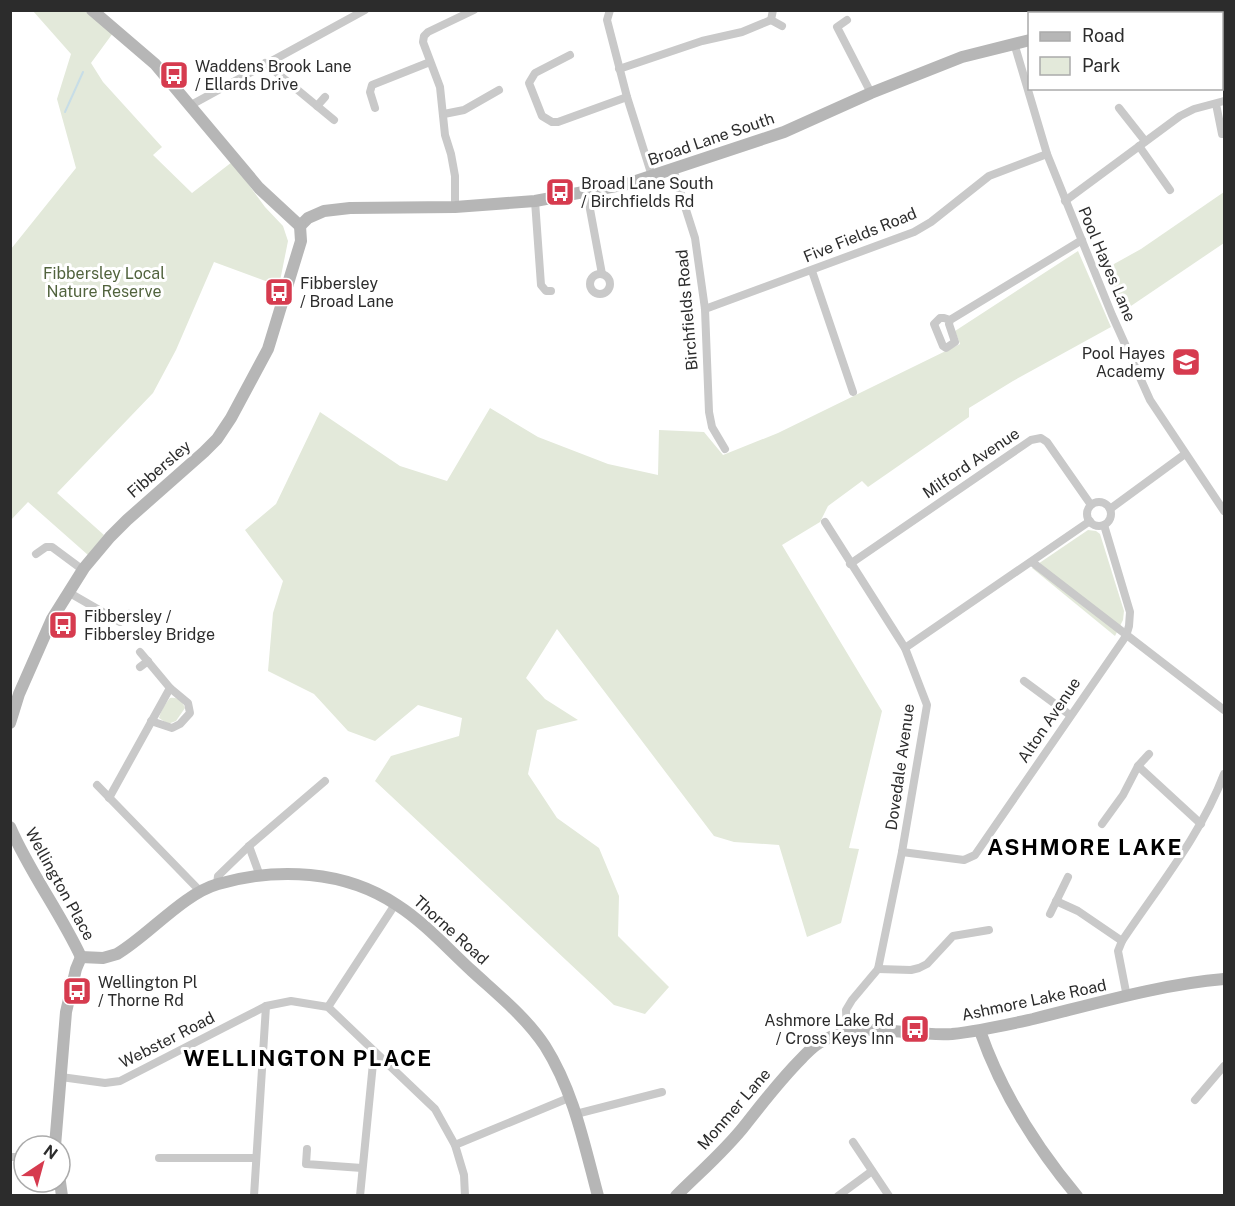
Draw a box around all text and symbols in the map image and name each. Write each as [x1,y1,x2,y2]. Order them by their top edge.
legend [1028,12,1223,90]
text: Road [1082,25,1125,46]
text: Park [1082,55,1120,76]
place label: Waddens Brook Lane / Ellards Drive [195,57,352,94]
bus stop icon: Waddens Brook Lane / Ellards Drive [158,59,190,91]
street label: Broad Lane South [645,108,777,170]
place label: Broad Lane South / Birchfields Rd [581,174,713,211]
bus stop icon: Broad Lane South / Birchfields Rd [544,176,576,208]
street label: Five Fields Road [801,204,919,266]
street label: Pool Hayes Lane [1074,204,1140,324]
street label: Birchfields Road [672,249,702,371]
park label: Fibbersley Local Nature Reserve [43,264,165,301]
place label: Fibbersley / Broad Lane [300,274,394,311]
bus stop icon: Fibbersley / Broad Lane [263,276,295,308]
place label: Pool Hayes Academy [1082,344,1165,381]
school or university icon: Pool Hayes Academy [1170,346,1202,378]
street label: Milford Avenue [919,424,1023,502]
street label: Fibbersley [123,436,195,502]
place label: Fibbersley / Fibbersley Bridge [84,607,215,644]
bus stop icon: Fibbersley / Fibbersley Bridge [47,609,79,641]
street label: Alton Avenue [1014,674,1084,766]
street label: Dovedale Avenue [882,703,918,831]
street label: Wellington Place [21,824,99,944]
district label: ASHMORE LAKE [987,834,1183,860]
street label: Thorne Road [410,891,492,969]
place label: Wellington Pl / Thorne Rd [98,973,198,1010]
bus stop icon: Wellington Pl / Thorne Rd [61,975,93,1007]
street label: Ashmore Lake Road [960,975,1108,1025]
street label: Webster Road [116,1008,218,1072]
place label: Ashmore Lake Rd / Cross Keys Inn [764,1011,894,1048]
bus stop icon: Ashmore Lake Rd / Cross Keys Inn [899,1013,931,1045]
district label: WELLINGTON PLACE [183,1045,433,1071]
street label: Monmer Lane [694,1064,774,1154]
north arrow [12,1134,72,1194]
text: N [40,1141,61,1164]

